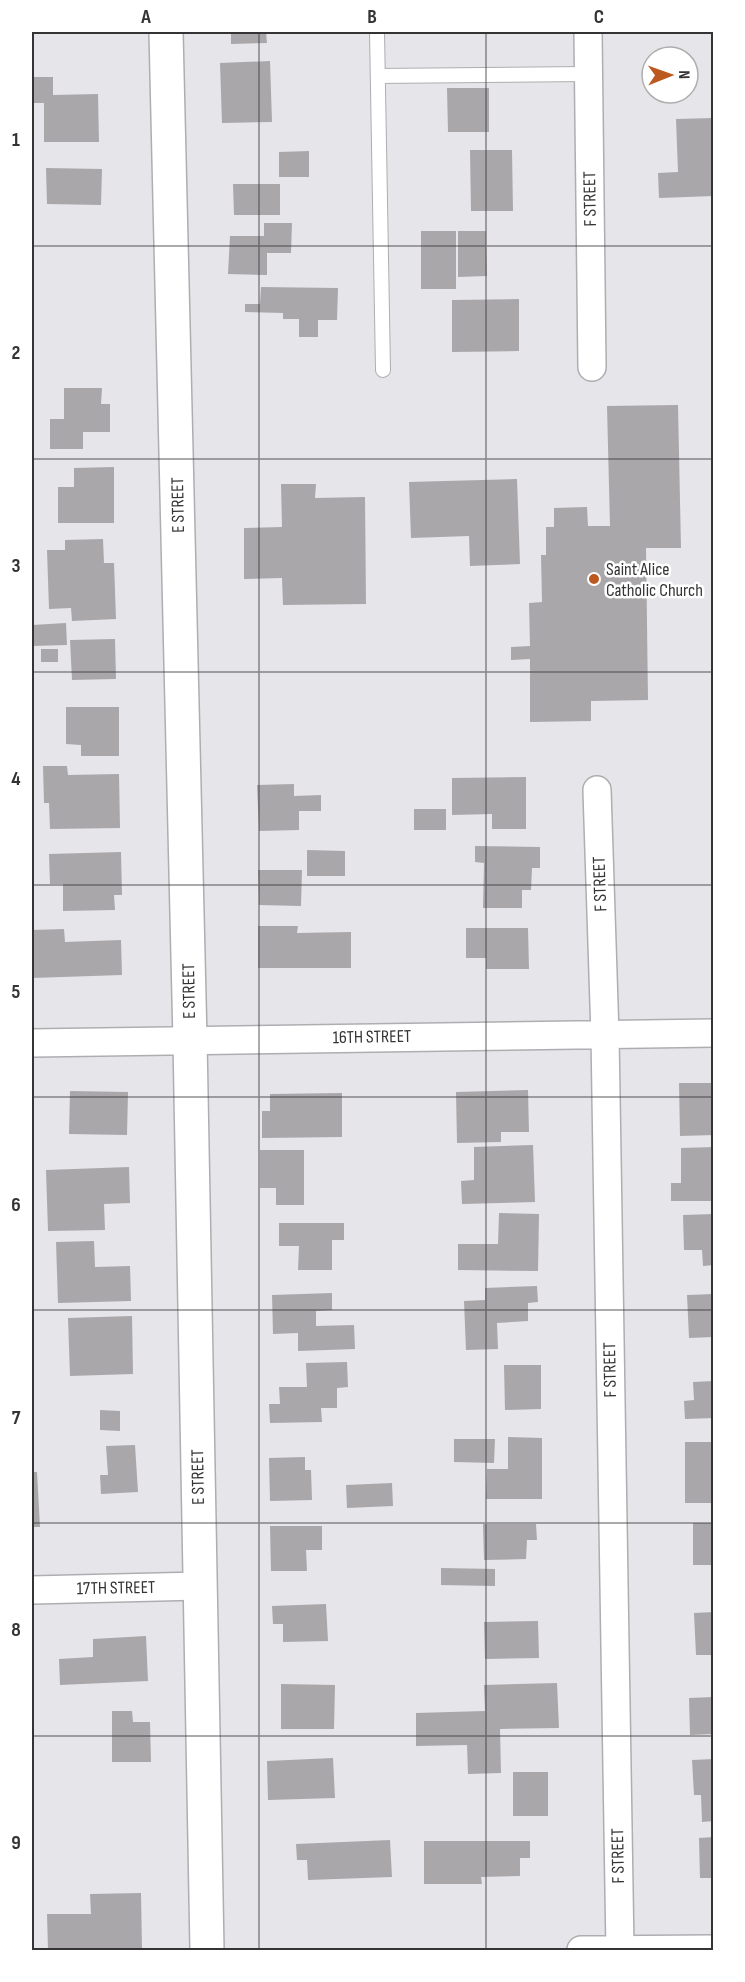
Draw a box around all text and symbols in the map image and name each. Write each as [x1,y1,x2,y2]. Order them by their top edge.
text: A [140,5,151,29]
text: B [367,5,377,29]
text: C [594,5,604,29]
north arrow [640,45,700,105]
text: N [674,70,693,79]
text: 1 [12,128,20,152]
street label: F STREET [579,171,601,227]
text: 2 [12,341,20,365]
street label: E STREET [167,477,189,533]
text: 3 [12,554,21,578]
place label: Saint Alice Catholic Church [606,559,703,601]
marker: Saint Alice Catholic Church [587,572,601,586]
text: 4 [11,767,21,791]
street label: F STREET [589,856,611,912]
street label: E STREET [178,963,200,1019]
text: 5 [12,980,21,1004]
street label: 16TH STREET [332,1026,412,1048]
text: 6 [11,1193,21,1217]
street label: F STREET [599,1342,621,1398]
text: 7 [12,1406,21,1430]
street label: E STREET [187,1449,209,1505]
street label: 17TH STREET [77,1577,155,1599]
text: 8 [11,1618,21,1642]
street label: F STREET [607,1828,629,1884]
text: 9 [11,1831,21,1855]

